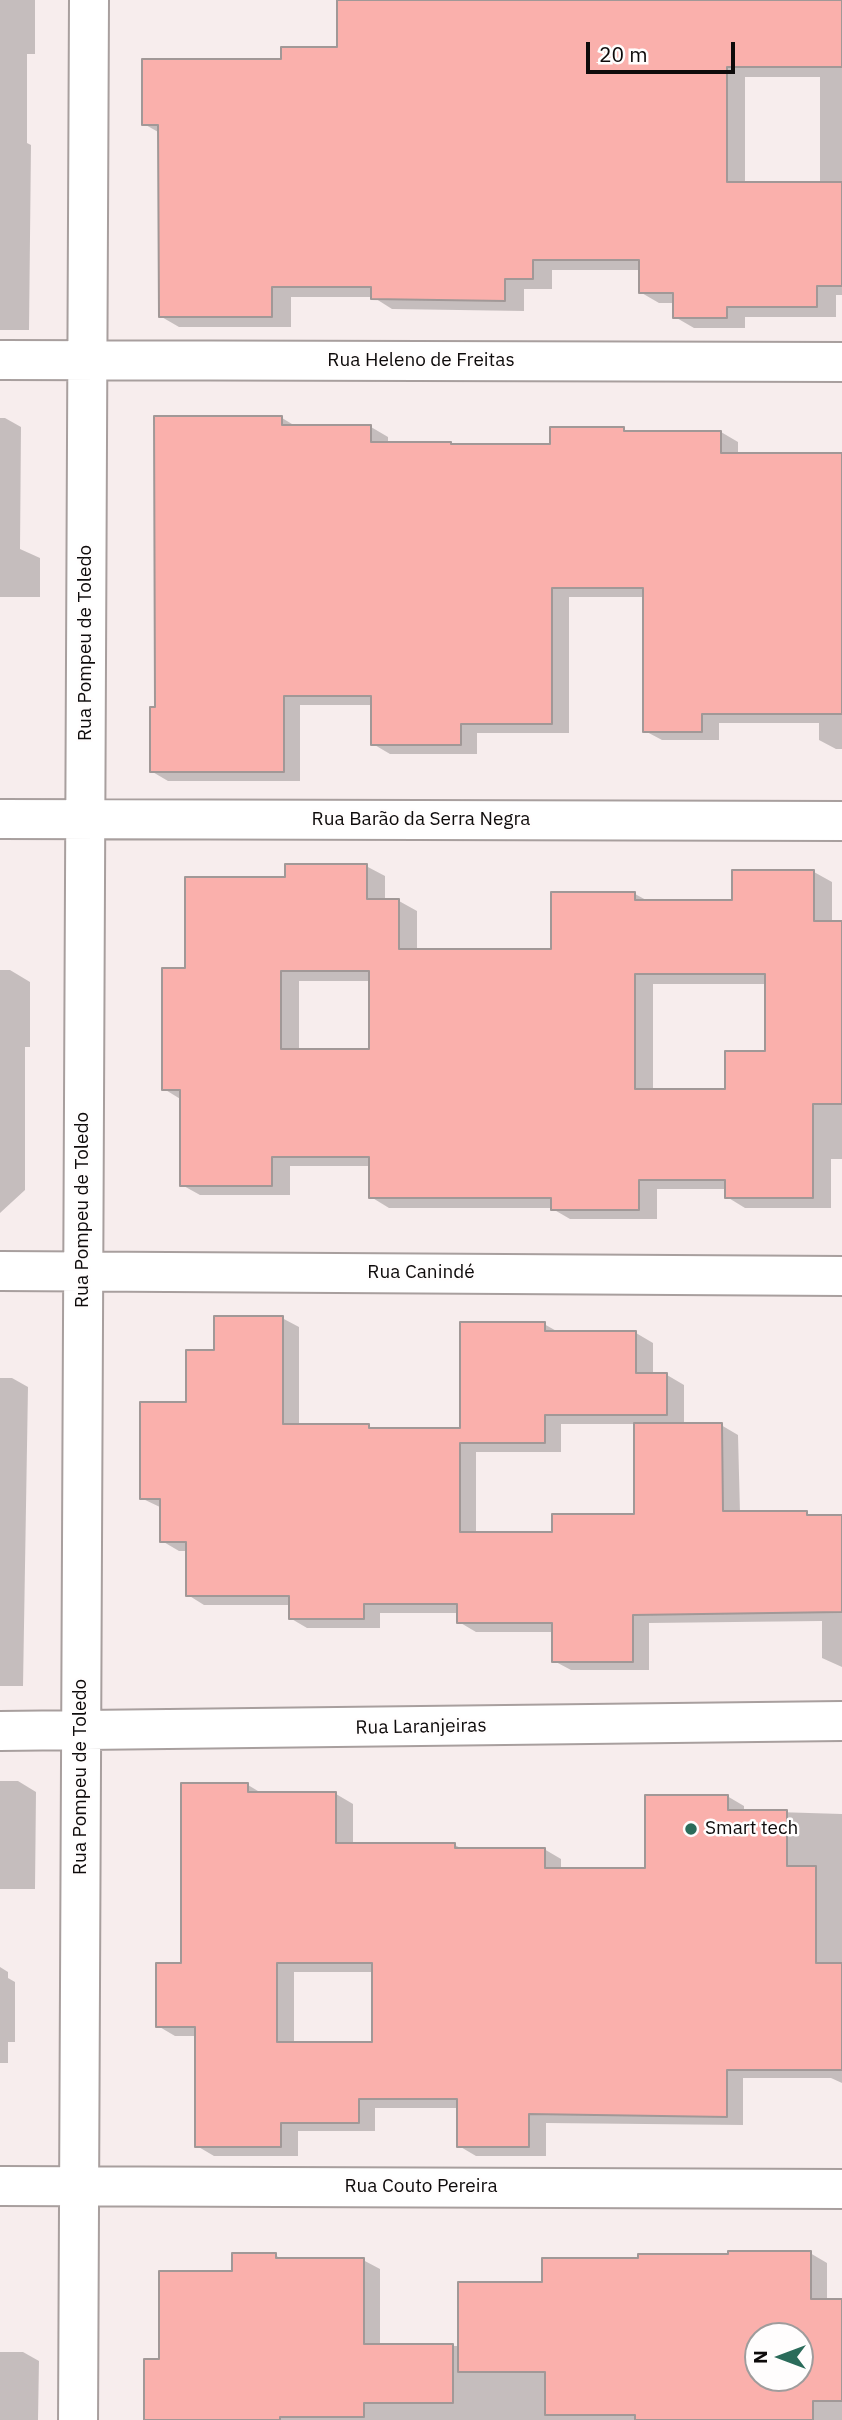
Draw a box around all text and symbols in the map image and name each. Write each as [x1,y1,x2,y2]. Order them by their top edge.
scale bar [590,28,739,72]
text: 20 m [599,40,648,68]
street label: Rua Heleno de Freitas [327,350,515,372]
street label: Rua Pompeu de Toledo [75,545,97,741]
street label: Rua Barão da Serra Negra [312,809,530,831]
street label: Rua Pompeu de Toledo [72,1112,94,1308]
street label: Rua Canindé [367,1262,475,1284]
street label: Rua Pompeu de Toledo [70,1679,92,1875]
street label: Rua Laranjeiras [355,1714,487,1740]
place label: Smart tech [705,1818,798,1840]
marker: Smart tech [683,1821,699,1837]
street label: Rua Couto Pereira [344,2176,498,2198]
north arrow [744,2322,814,2392]
text: N [748,2350,772,2364]

